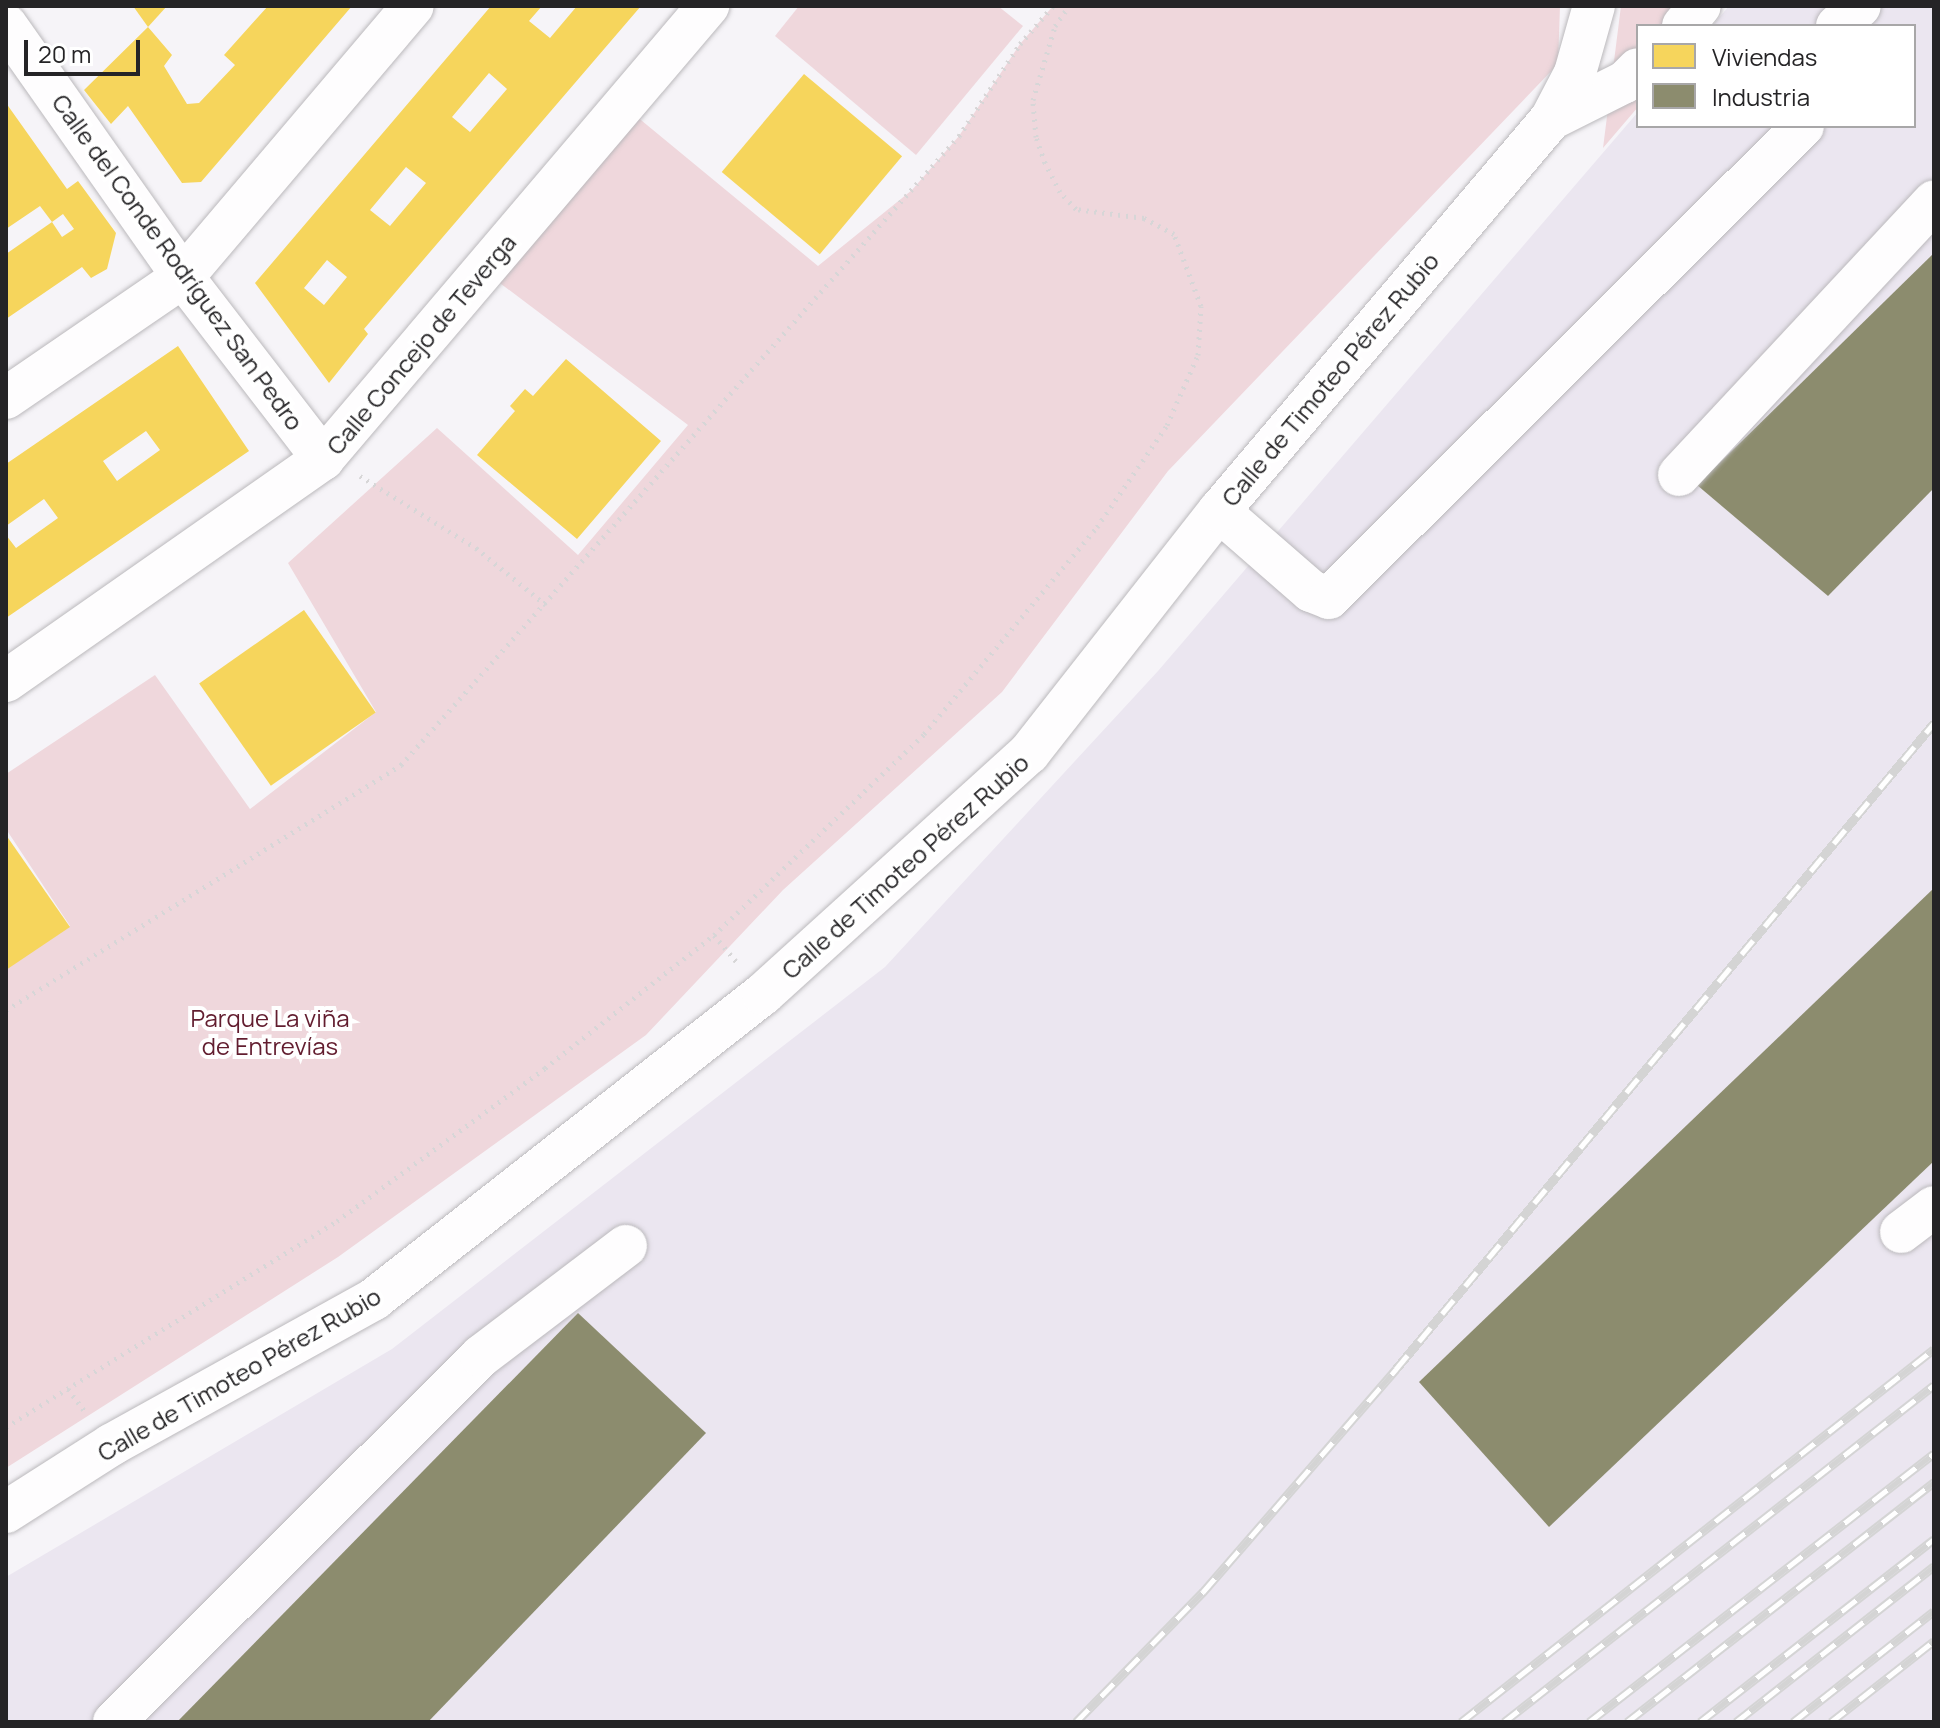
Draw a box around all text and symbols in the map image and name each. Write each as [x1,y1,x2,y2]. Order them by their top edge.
scale bar [28,24,144,74]
legend [1636,24,1916,128]
text: 20 m [38,37,91,70]
text: Viviendas [1712,40,1817,73]
text: Industria [1712,80,1810,113]
street label: Calle del Conde Rodríguez San Pedro [46,88,310,436]
street label: Calle Concejo de Teverga [320,228,522,460]
street label: Calle de Timoteo Pérez Rubio [1215,246,1445,512]
street label: Calle de Timoteo Pérez Rubio [776,748,1034,984]
park label: Parque La viña de Entrevías [191,1004,349,1060]
street label: Calle de Timoteo Pérez Rubio [92,1281,386,1467]

